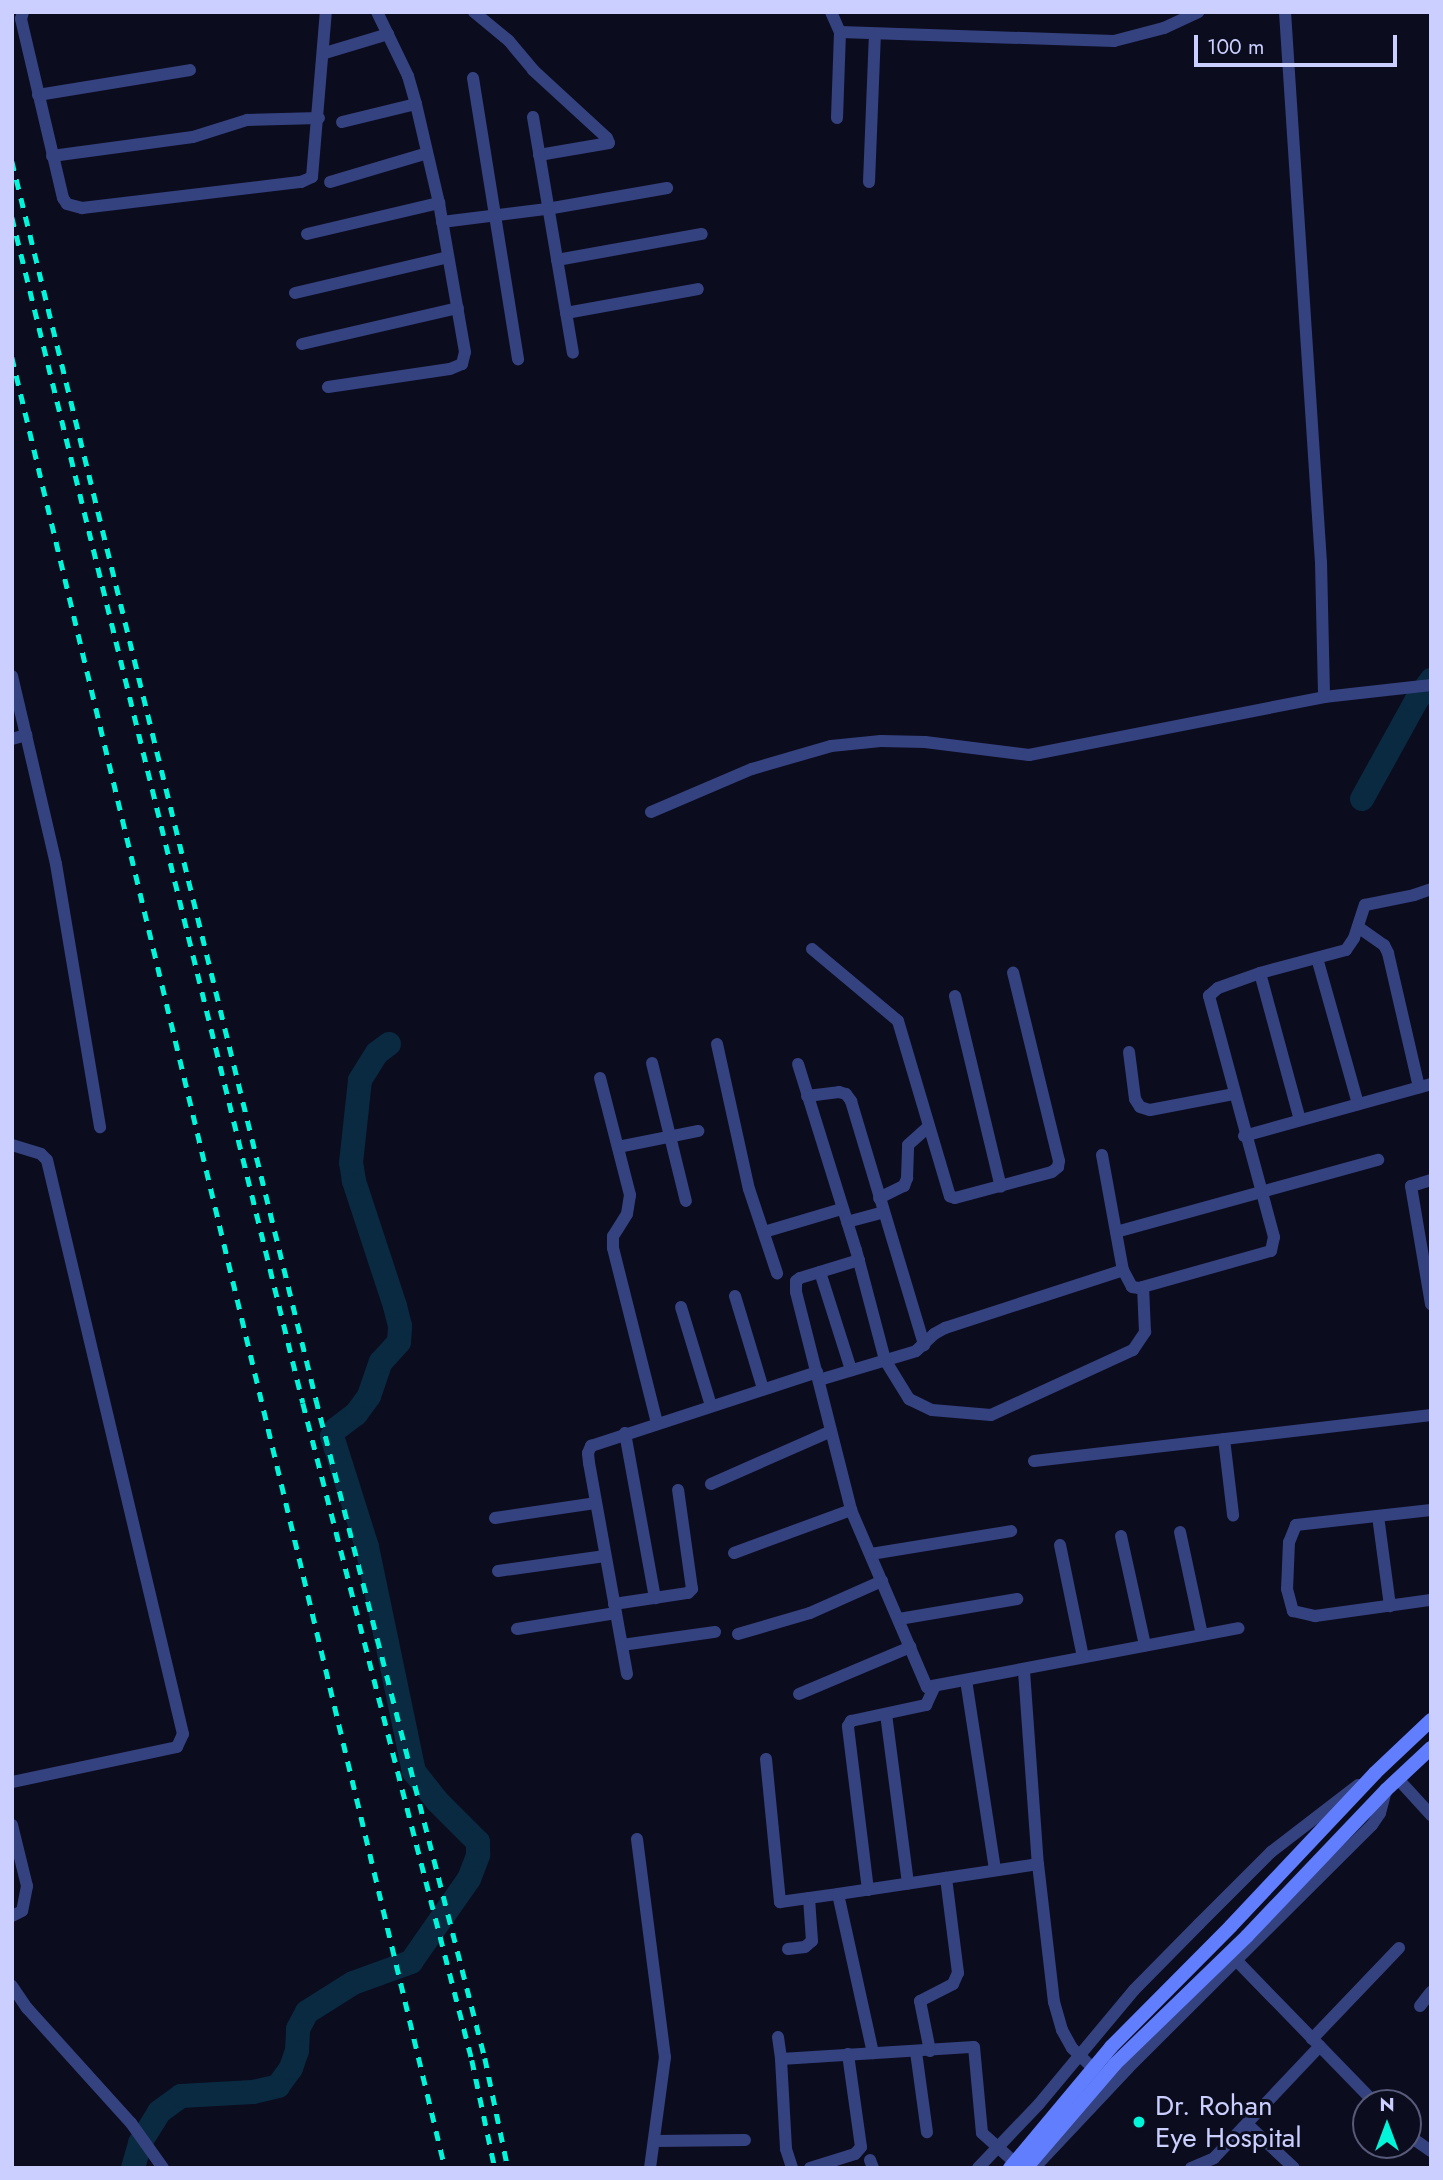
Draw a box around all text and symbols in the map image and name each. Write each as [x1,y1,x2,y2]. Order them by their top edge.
scale bar [1198,21,1401,65]
text: 100 m [1207,32,1264,62]
place label: Dr. Rohan Eye Hospital [1155,2089,1302,2155]
north arrow [1352,2089,1422,2159]
text: N [1379,2091,1395,2118]
marker: Dr. Rohan Eye Hospital [1129,2112,1149,2132]

